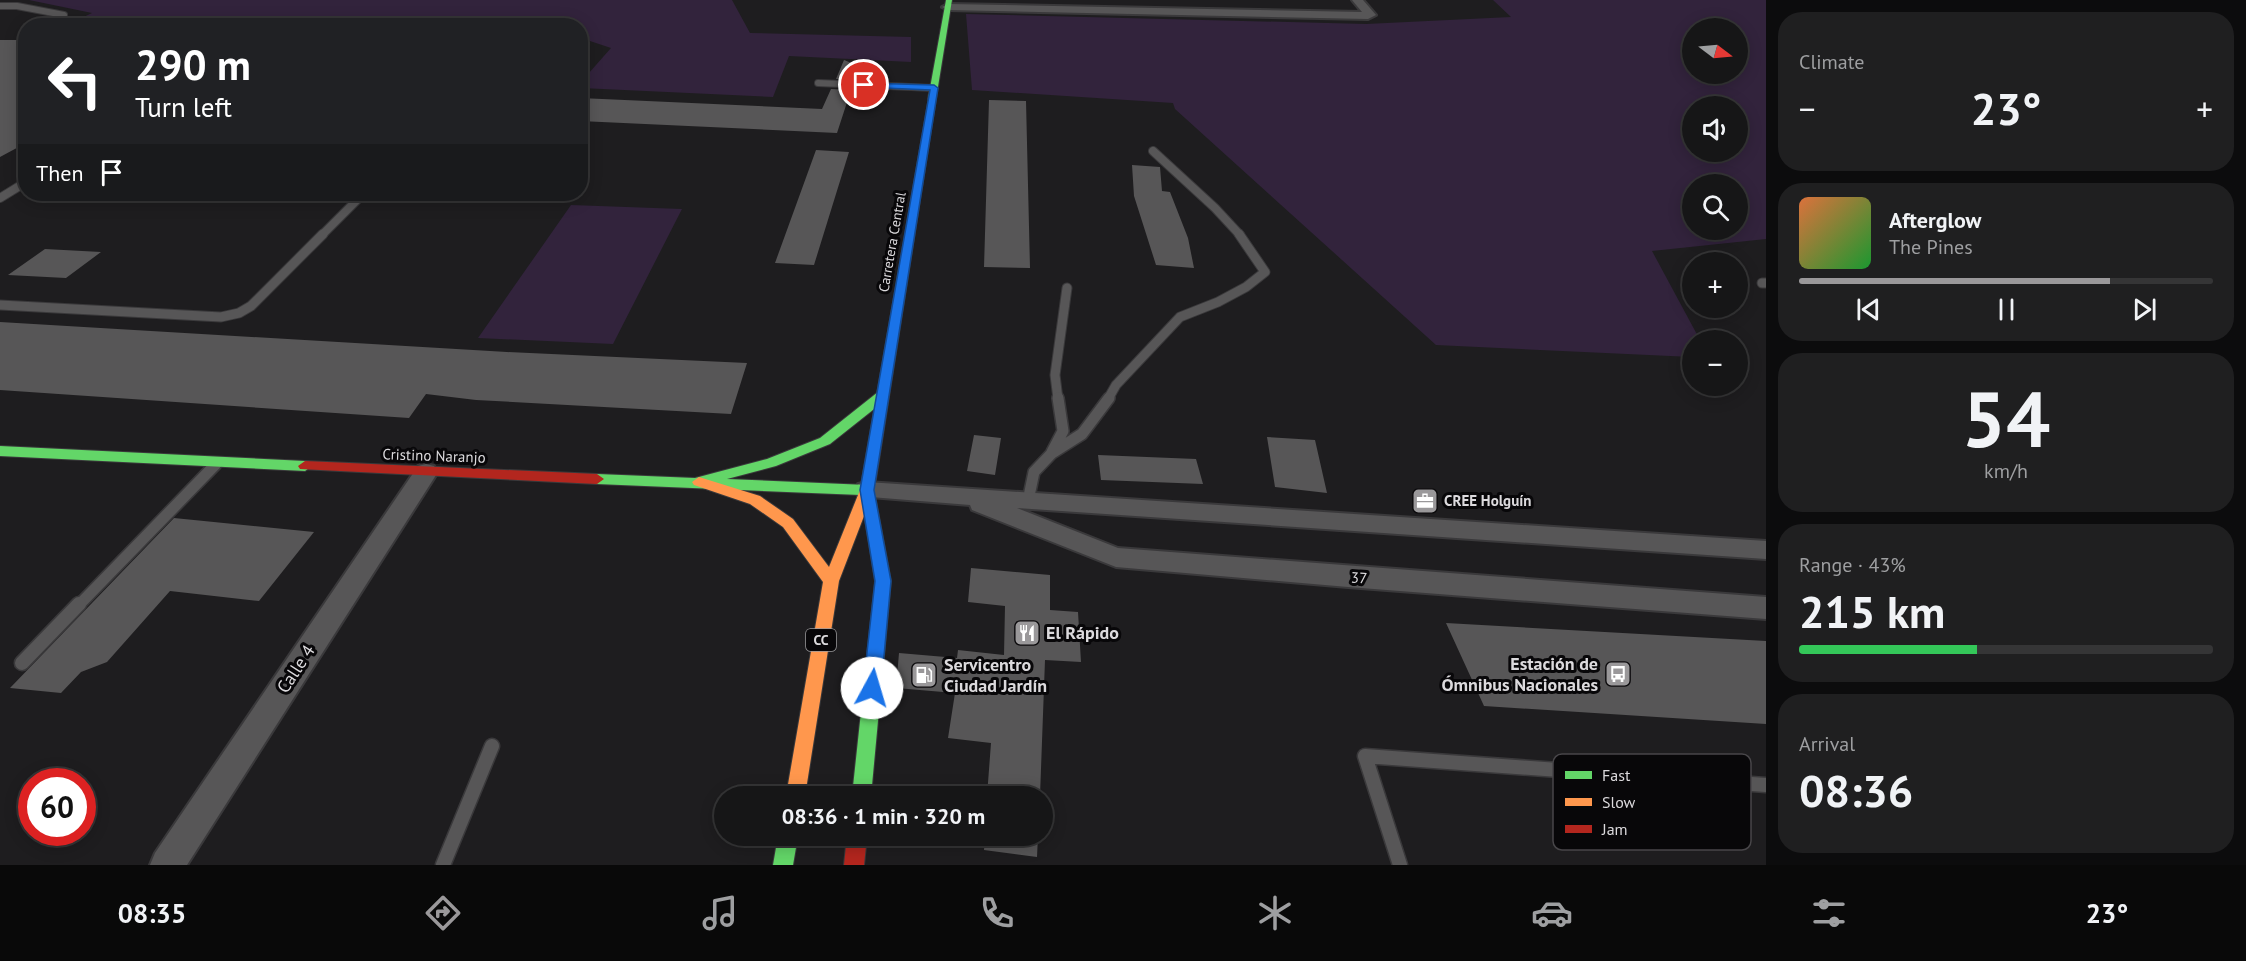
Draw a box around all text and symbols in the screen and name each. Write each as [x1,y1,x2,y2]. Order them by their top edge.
north arrow [1682,18,1748,84]
map controls [1682,18,1748,396]
text: 290 m [135,37,251,92]
icon: left [36,42,114,120]
text: Climate [1799,49,1865,75]
pin [838,59,889,110]
icon: arrive [847,68,880,101]
text: 23° [1971,79,2041,137]
text: − [1799,87,1816,130]
text: + [2196,87,2213,130]
text: Turn left [135,90,232,124]
button: sound [1682,96,1748,162]
icon: arrive [95,156,128,189]
text: Then [36,159,83,187]
button: search [1682,174,1748,240]
street label: Carretera Central [874,191,910,293]
text: Afterglow [1889,206,1981,234]
text: The Pines [1889,234,1973,260]
button: + [1682,252,1748,318]
icon: previous [1852,293,1885,326]
icon: pause [1990,293,2023,326]
icon: next [2128,293,2161,326]
button: − [1682,330,1748,396]
text: 54 [1962,368,2050,469]
street label: Cristino Naranjo [382,444,486,467]
text: km/h [1984,458,2028,484]
office icon: CREE Holguín [1410,486,1440,516]
place label: CREE Holguín [1444,491,1531,510]
text: Range · 43% [1799,552,1906,578]
street label: 37 [1350,567,1368,588]
text: 215 km [1799,582,1945,640]
restaurant icon: El Rápido [1012,618,1042,648]
place label: El Rápido [1046,621,1119,644]
road number: CC [806,629,836,651]
street label: Calle 4 [271,640,320,697]
place label: Estación de Ómnibus Nacionales [1441,652,1598,696]
place label: Servicentro Ciudad Jardín [944,653,1047,697]
position arrow [840,656,904,720]
bus stop icon: Estación de Ómnibus Nacionales [1603,659,1633,689]
fuel station icon: Servicentro Ciudad Jardín [909,660,939,690]
text: Arrival [1799,731,1855,757]
legend [1553,754,1751,850]
text: 08:36 [1799,761,1913,819]
text: Fast [1602,765,1631,785]
speed limit sign: 60 [18,768,96,846]
text: Slow [1602,792,1636,812]
text: 08:36 · 1 min · 320 m [782,802,985,830]
text: Jam [1601,819,1628,839]
icon: directions [422,892,464,934]
icon: music [699,892,741,934]
icon: phone [976,892,1018,934]
icon: climate [1254,892,1296,934]
icon: car [1531,892,1573,934]
icon: filters [1808,892,1850,934]
text: 08:35 [118,896,186,930]
text: 23° [2086,896,2128,930]

